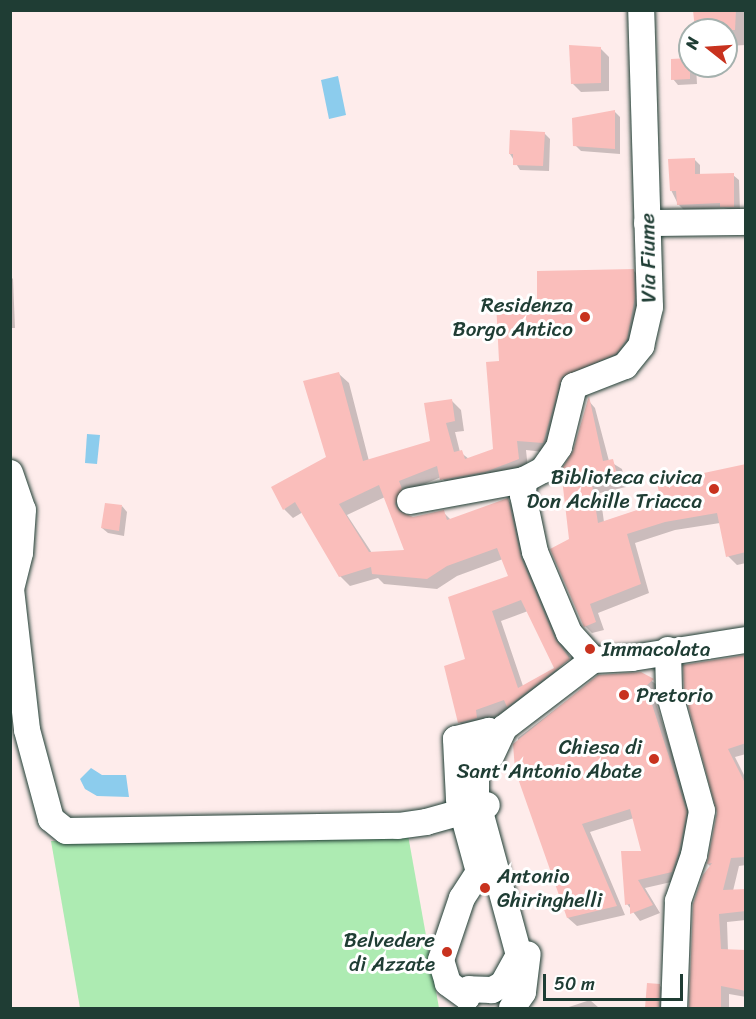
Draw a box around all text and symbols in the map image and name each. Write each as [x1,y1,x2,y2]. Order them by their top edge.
north arrow [678,18,738,78]
text: N [677,34,708,53]
street label: Via Fiume [635,213,661,303]
place label: Residenza Borgo Antico [453,292,573,342]
marker: Residenza Borgo Antico [578,310,592,324]
place label: Biblioteca civica Don Achille Triacca [526,464,702,514]
marker: Biblioteca civica Don Achille Triacca [707,482,721,496]
place label: Immacolata [602,636,711,662]
marker: Immacolata [583,642,597,656]
place label: Pretorio [636,682,713,708]
marker: Pretorio [617,688,631,702]
place label: Chiesa di Sant'Antonio Abate [456,734,642,784]
marker: Chiesa di Sant'Antonio Abate [647,752,661,766]
place label: Antonio Ghiringhelli [497,863,602,913]
marker: Antonio Ghiringhelli [478,881,492,895]
place label: Belvedere di Azzate [344,927,435,977]
marker: Belvedere di Azzate [440,945,454,959]
scale bar [546,962,686,1000]
text: 50 m [554,968,595,1000]

